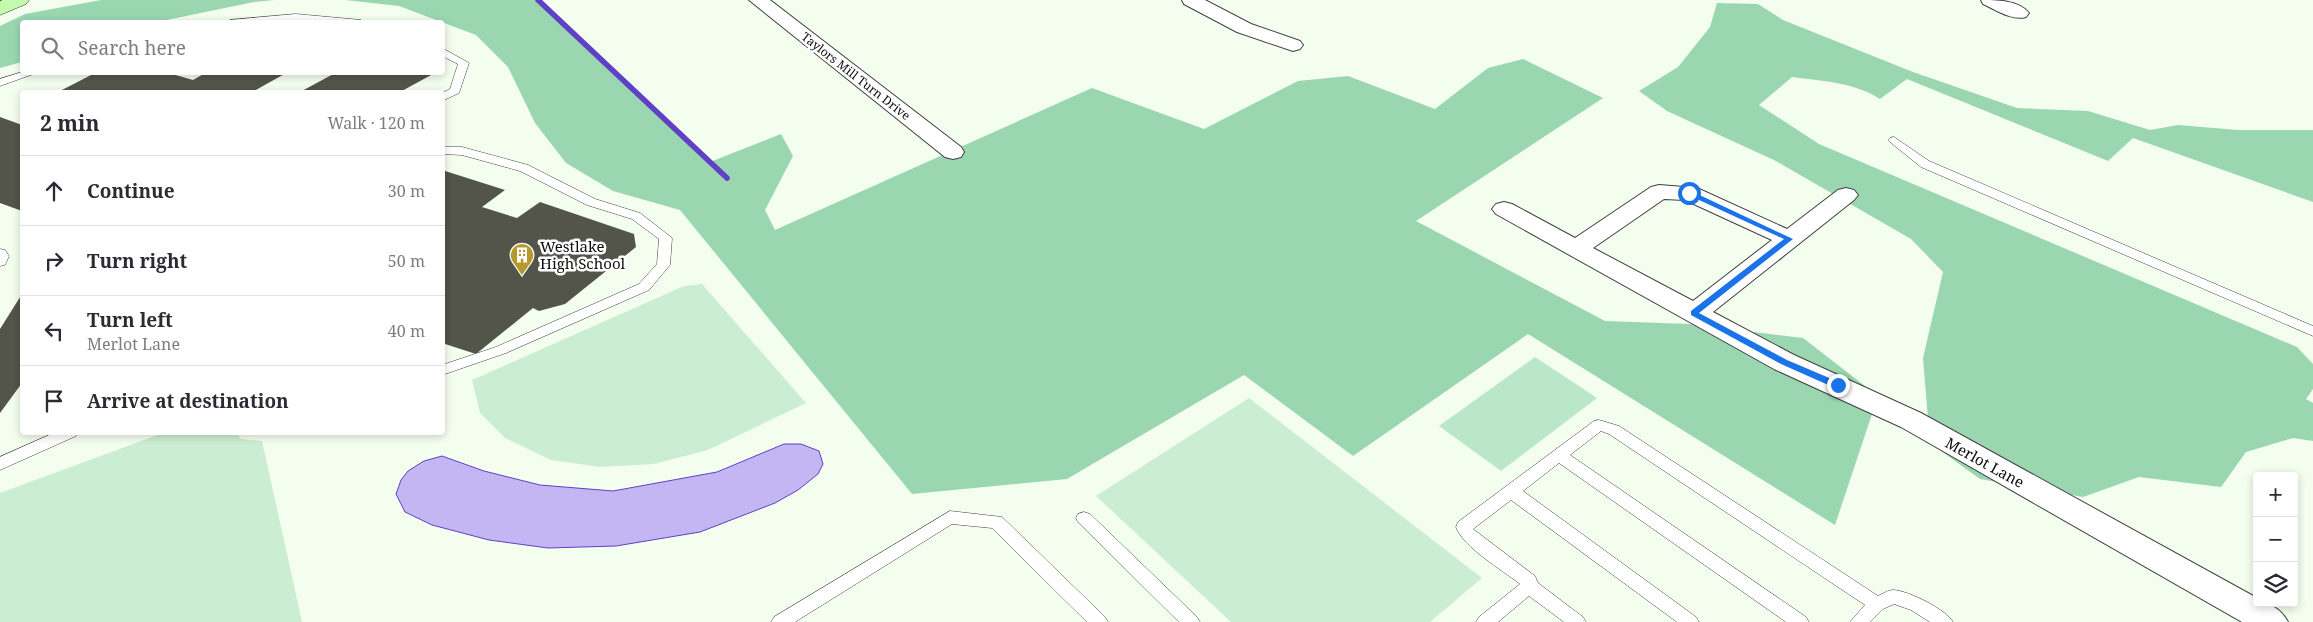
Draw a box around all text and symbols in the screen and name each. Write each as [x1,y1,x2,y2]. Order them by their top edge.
search box [20,20,445,75]
street label: Taylors Mill Turn Drive [798,28,914,124]
icon: search [38,34,66,62]
text: Search here [78,35,186,61]
text: 2 min [40,109,99,137]
text: Walk · 120 m [328,112,425,134]
icon: ahead [40,177,68,205]
text: Continue [87,178,175,204]
text: 30 m [388,180,425,202]
route start [1678,182,1701,205]
place label: Westlake High School [540,236,626,273]
building icon: Westlake High School [509,242,535,276]
icon: right [40,247,68,275]
text: Turn right [87,248,187,274]
text: 50 m [388,250,425,272]
text: Turn left [87,307,173,333]
icon: left [40,317,68,345]
text: 40 m [388,320,425,342]
text: Merlot Lane [87,333,180,355]
route end [1827,374,1850,397]
icon: arrive [40,387,68,415]
text: Arrive at destination [87,388,289,414]
street label: Merlot Lane [1942,432,2028,492]
map controls [2253,472,2298,607]
button: + [2253,472,2298,517]
button: − [2253,517,2298,562]
button: layers [2253,562,2298,607]

